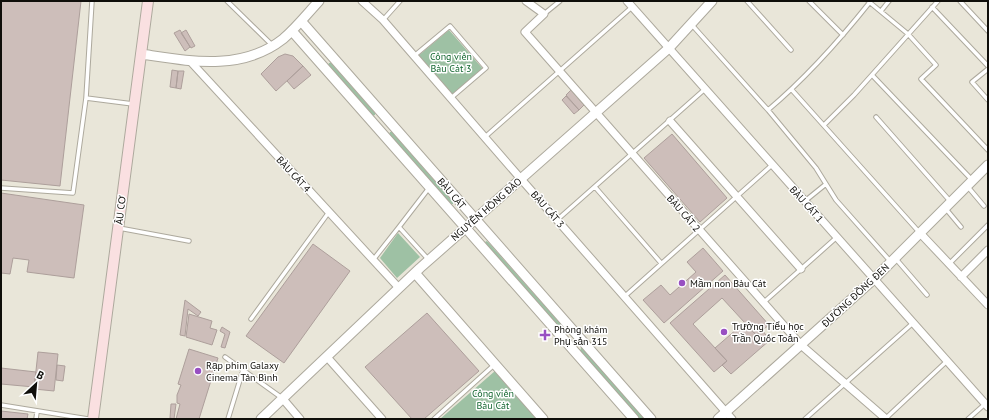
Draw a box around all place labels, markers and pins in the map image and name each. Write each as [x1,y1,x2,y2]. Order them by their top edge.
place label: Mầm non Bàu Cát [690,277,767,290]
marker: Mầm non Bàu Cát [677,278,687,288]
place label: Trường Tiểu học Trần Quốc Toản [732,320,804,345]
place label: Phòng khám Phụ sản 315 [554,323,608,348]
marker: Trường Tiểu học Trần Quốc Toản [719,327,729,337]
marker: Phòng khám Phụ sản 315 [539,329,551,341]
place label: Rạp phim Galaxy Cinema Tân Bình [206,359,279,384]
marker: Rạp phim Galaxy Cinema Tân Bình [193,366,203,376]

